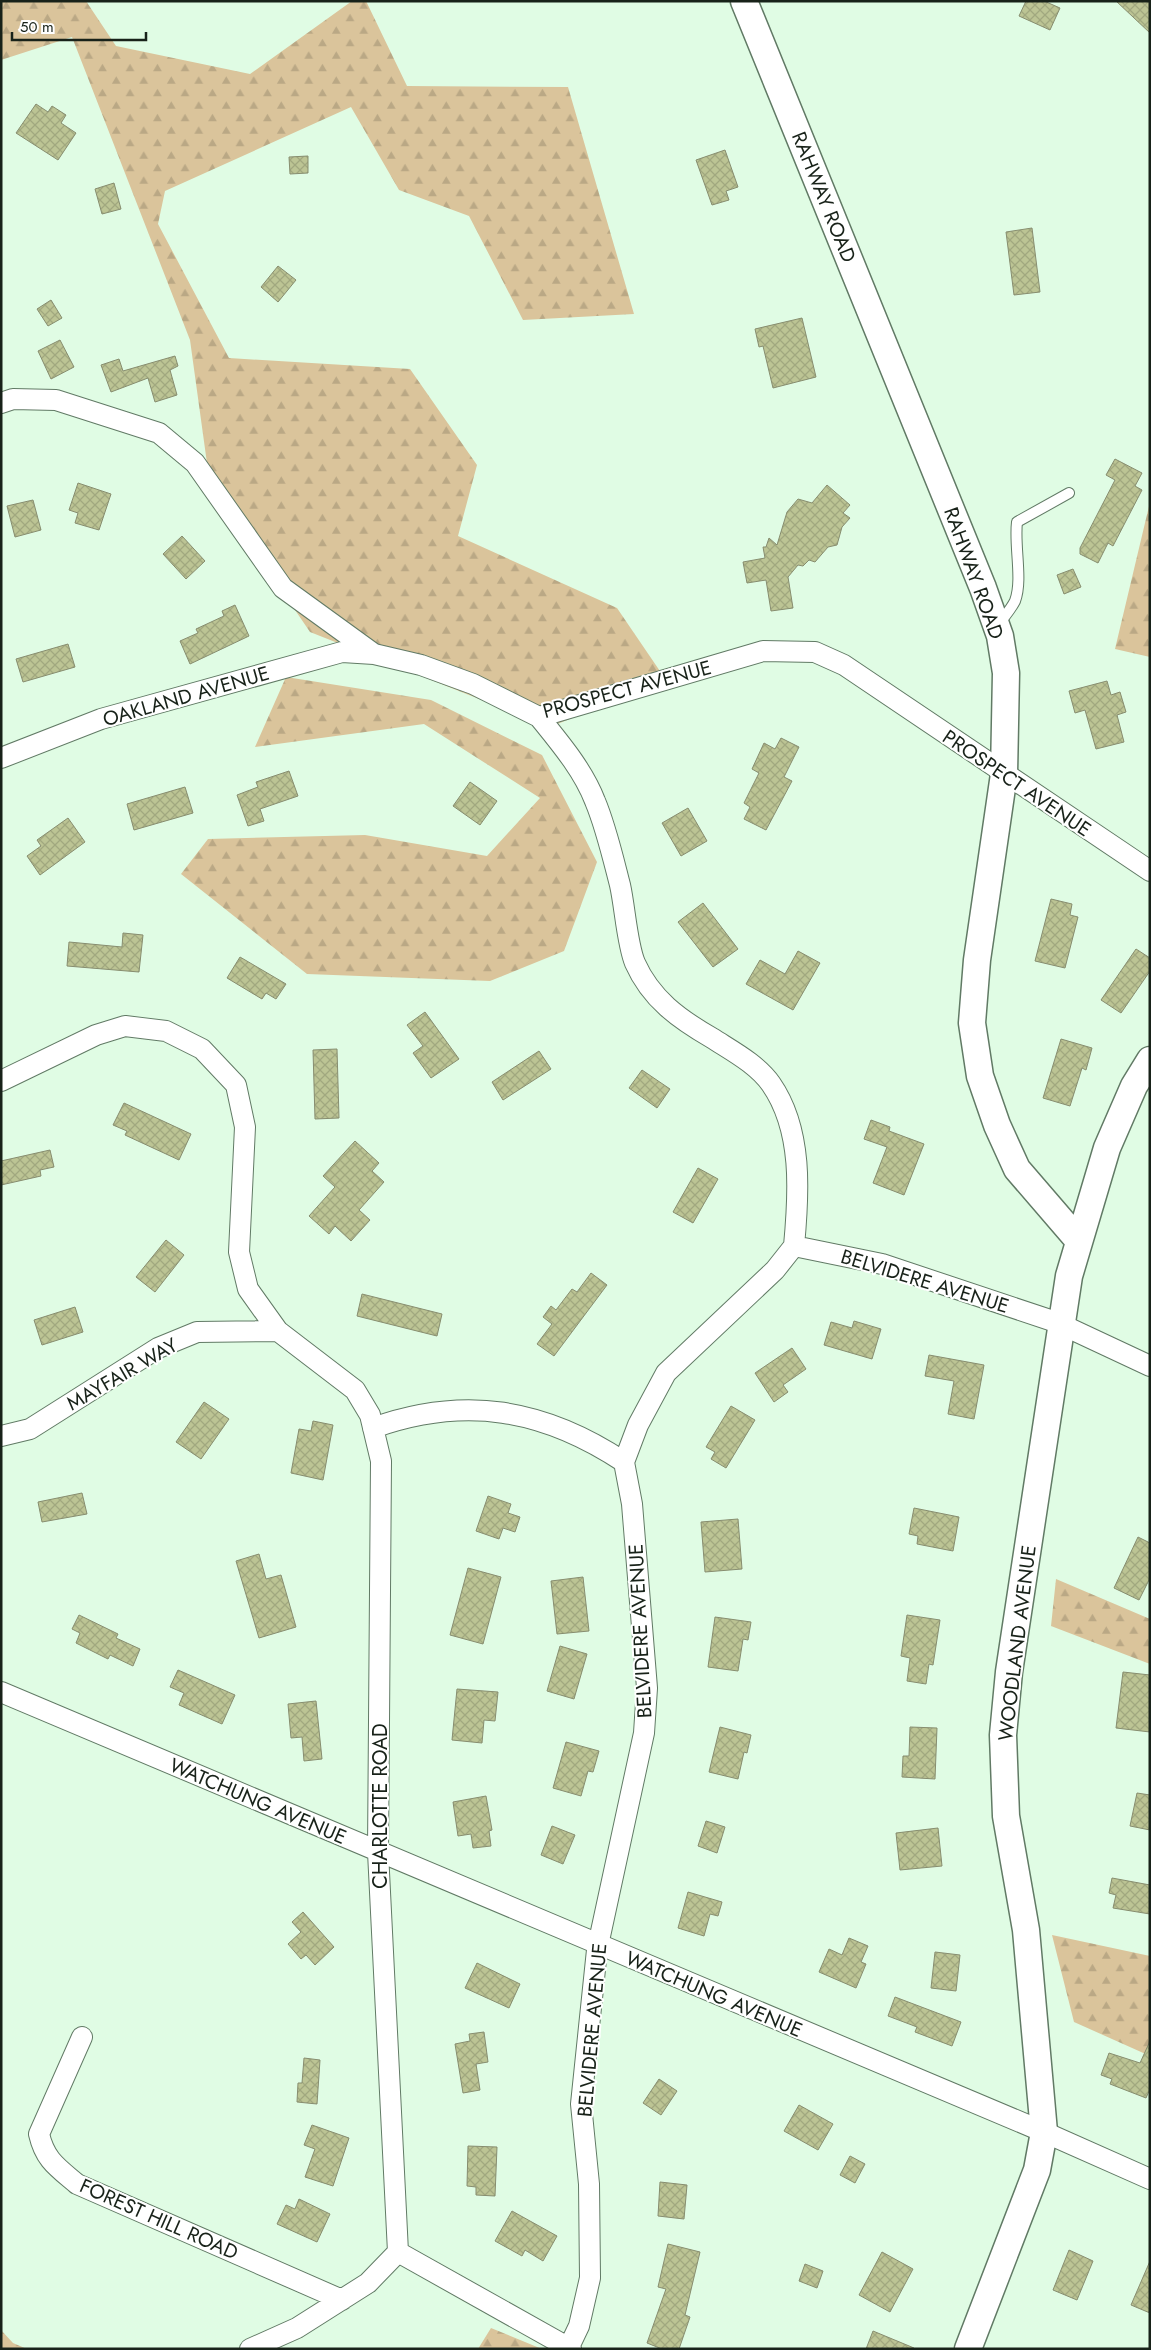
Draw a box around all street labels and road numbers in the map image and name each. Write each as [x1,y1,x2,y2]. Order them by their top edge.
street label: RAHWAY ROAD [784,127,863,267]
street label: RAHWAY ROAD [936,503,1011,643]
street label: PROSPECT AVENUE [539,653,715,726]
street label: OAKLAND AVENUE [99,659,273,734]
street label: PROSPECT AVENUE [937,723,1097,844]
street label: BELVIDERE AVENUE [837,1242,1013,1321]
street label: MAYFAIR WAY [61,1331,184,1418]
street label: BELVIDERE AVENUE [621,1543,660,1719]
street label: WOODLAND AVENUE [991,1544,1044,1743]
street label: CHARLOTTE ROAD [366,1723,395,1889]
street label: WATCHUNG AVENUE [165,1751,351,1852]
street label: BELVIDERE AVENUE [570,1942,615,2118]
street label: WATCHUNG AVENUE [621,1944,807,2045]
street label: FOREST HILL ROAD [75,2172,243,2267]

